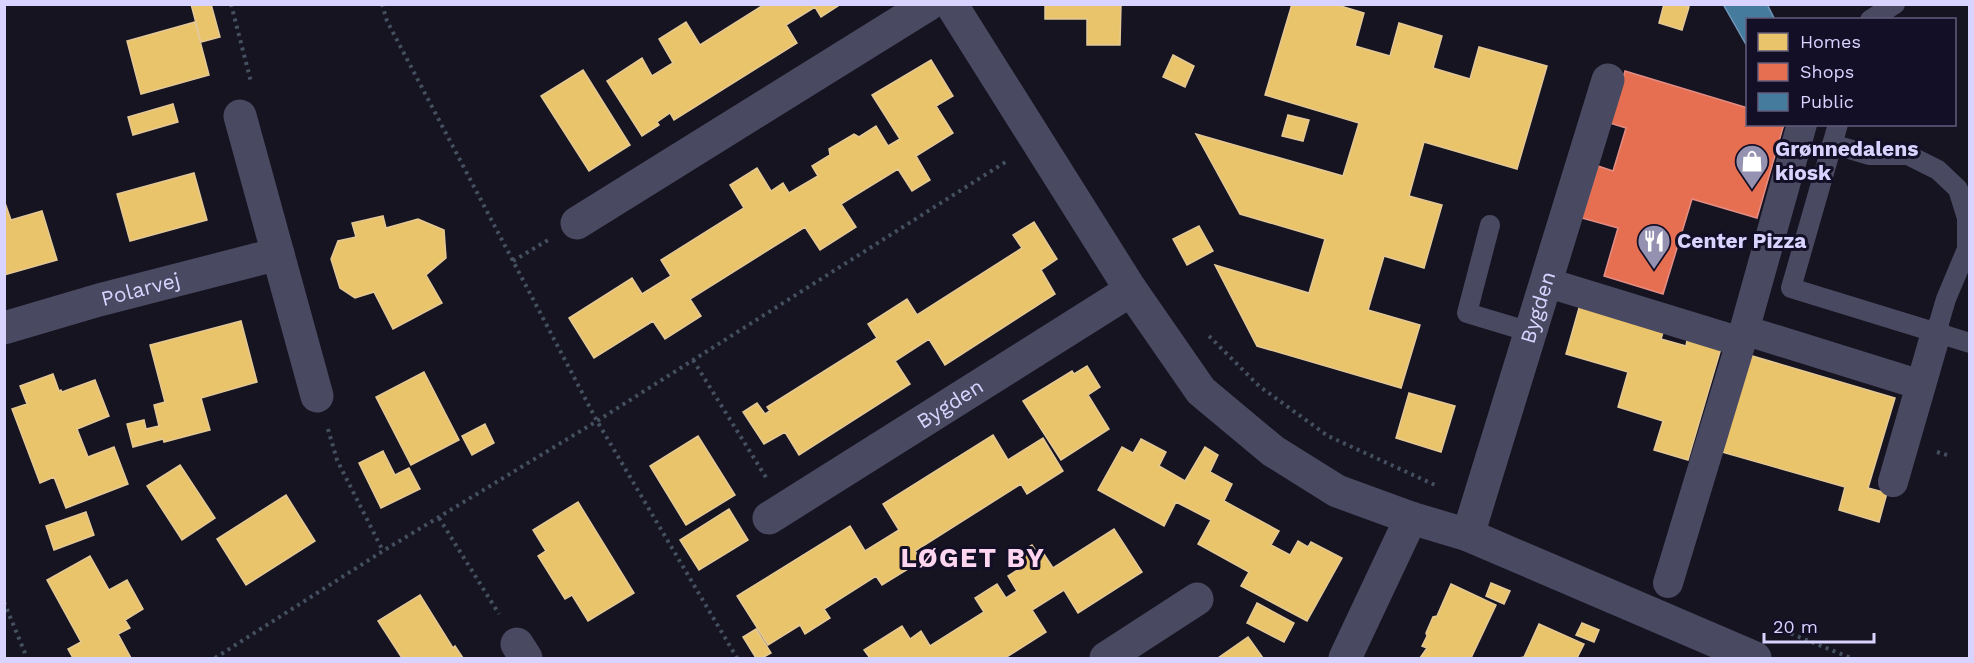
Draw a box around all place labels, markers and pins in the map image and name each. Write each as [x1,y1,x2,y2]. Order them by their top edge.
place label: Grønnedalens kiosk [1775,136,1918,185]
shop icon: Grønnedalens kiosk [1734,143,1770,190]
restaurant icon: Center Pizza [1636,223,1672,270]
place label: Center Pizza [1677,228,1807,253]

